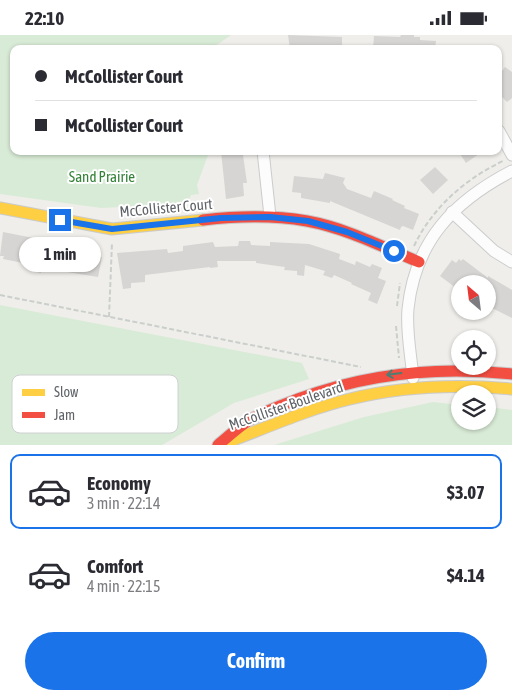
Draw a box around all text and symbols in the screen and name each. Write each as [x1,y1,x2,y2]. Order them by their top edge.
text: 22:10 [25,7,64,29]
text: McCollister Court [65,65,183,87]
text: McCollister Court [65,114,183,136]
park label: Sand Prairie [69,168,135,185]
street label: McCollister Court [119,195,213,220]
route end [49,209,71,231]
callout: 1 min [19,237,101,273]
route start [383,240,405,262]
text: 1 min [44,245,76,263]
north arrow [451,275,496,320]
map controls [451,275,496,430]
button: locate [451,330,496,375]
one-way arrow [386,369,402,379]
legend [12,375,178,433]
street label: McCollister Boulevard [226,378,345,433]
text: Slow [54,384,79,400]
button: layers [451,385,496,430]
text: Jam [54,407,75,423]
icon: car [27,469,72,514]
text: Economy [87,472,151,494]
text: $3.07 [447,481,485,503]
text: 3 min · 22:14 [87,494,160,512]
icon: car [27,552,72,597]
text: Comfort [87,555,143,577]
text: $4.14 [447,564,485,586]
text: 4 min · 22:15 [87,577,160,595]
button: Confirm [25,632,487,690]

